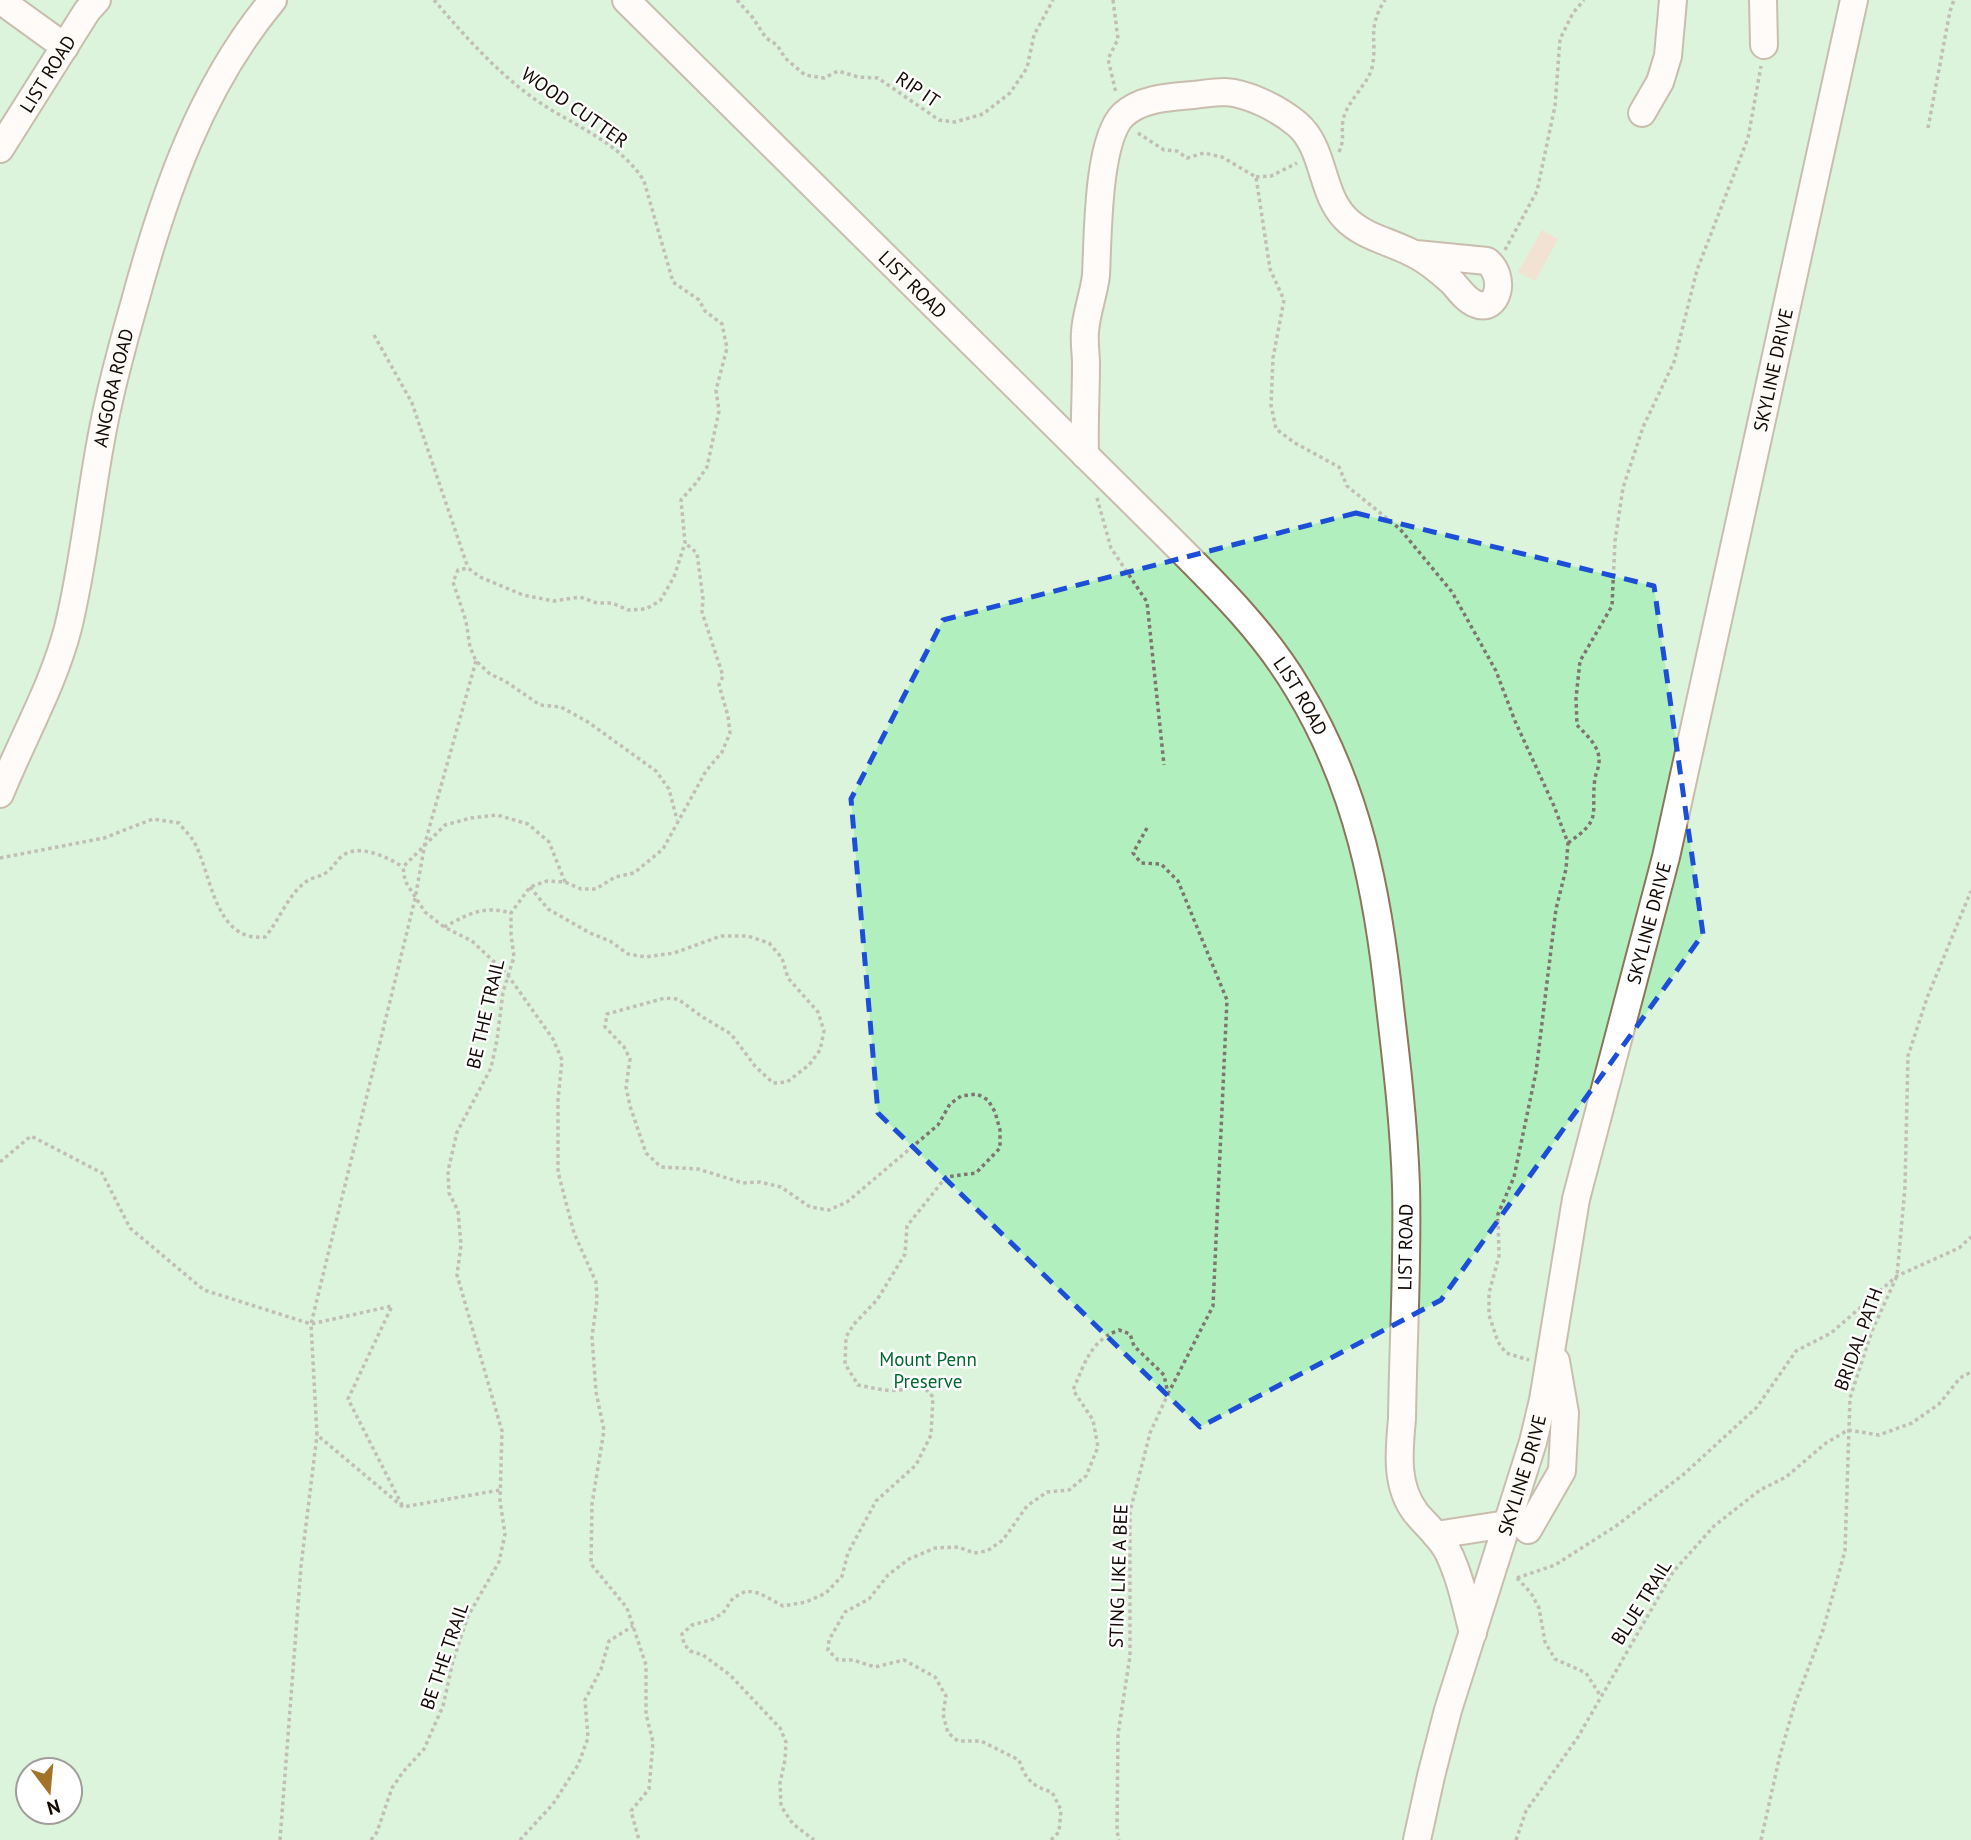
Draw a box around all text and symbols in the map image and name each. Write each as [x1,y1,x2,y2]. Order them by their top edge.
street label: LIST ROAD [14,31,81,117]
street label: WOOD CUTTER [517,61,633,153]
street label: RIP IT [891,66,945,113]
street label: LIST ROAD [874,245,952,323]
street label: SKYLINE DRIVE [1748,306,1798,434]
street label: ANGORA ROAD [88,326,139,449]
street label: LIST ROAD [1269,652,1333,739]
street label: SKYLINE DRIVE [1621,859,1676,987]
street label: BE THE TRAIL [461,957,509,1071]
street label: LIST ROAD [1392,1203,1418,1291]
street label: BRIDAL PATH [1828,1284,1888,1394]
park label: Mount Penn Preserve [879,1347,977,1393]
street label: SKYLINE DRIVE [1492,1412,1551,1539]
street label: STING LIKE A BEE [1103,1504,1133,1648]
street label: BLUE TRAIL [1605,1555,1677,1649]
street label: BE THE TRAIL [414,1599,474,1713]
north arrow [14,1756,84,1826]
text: N [44,1794,63,1821]

